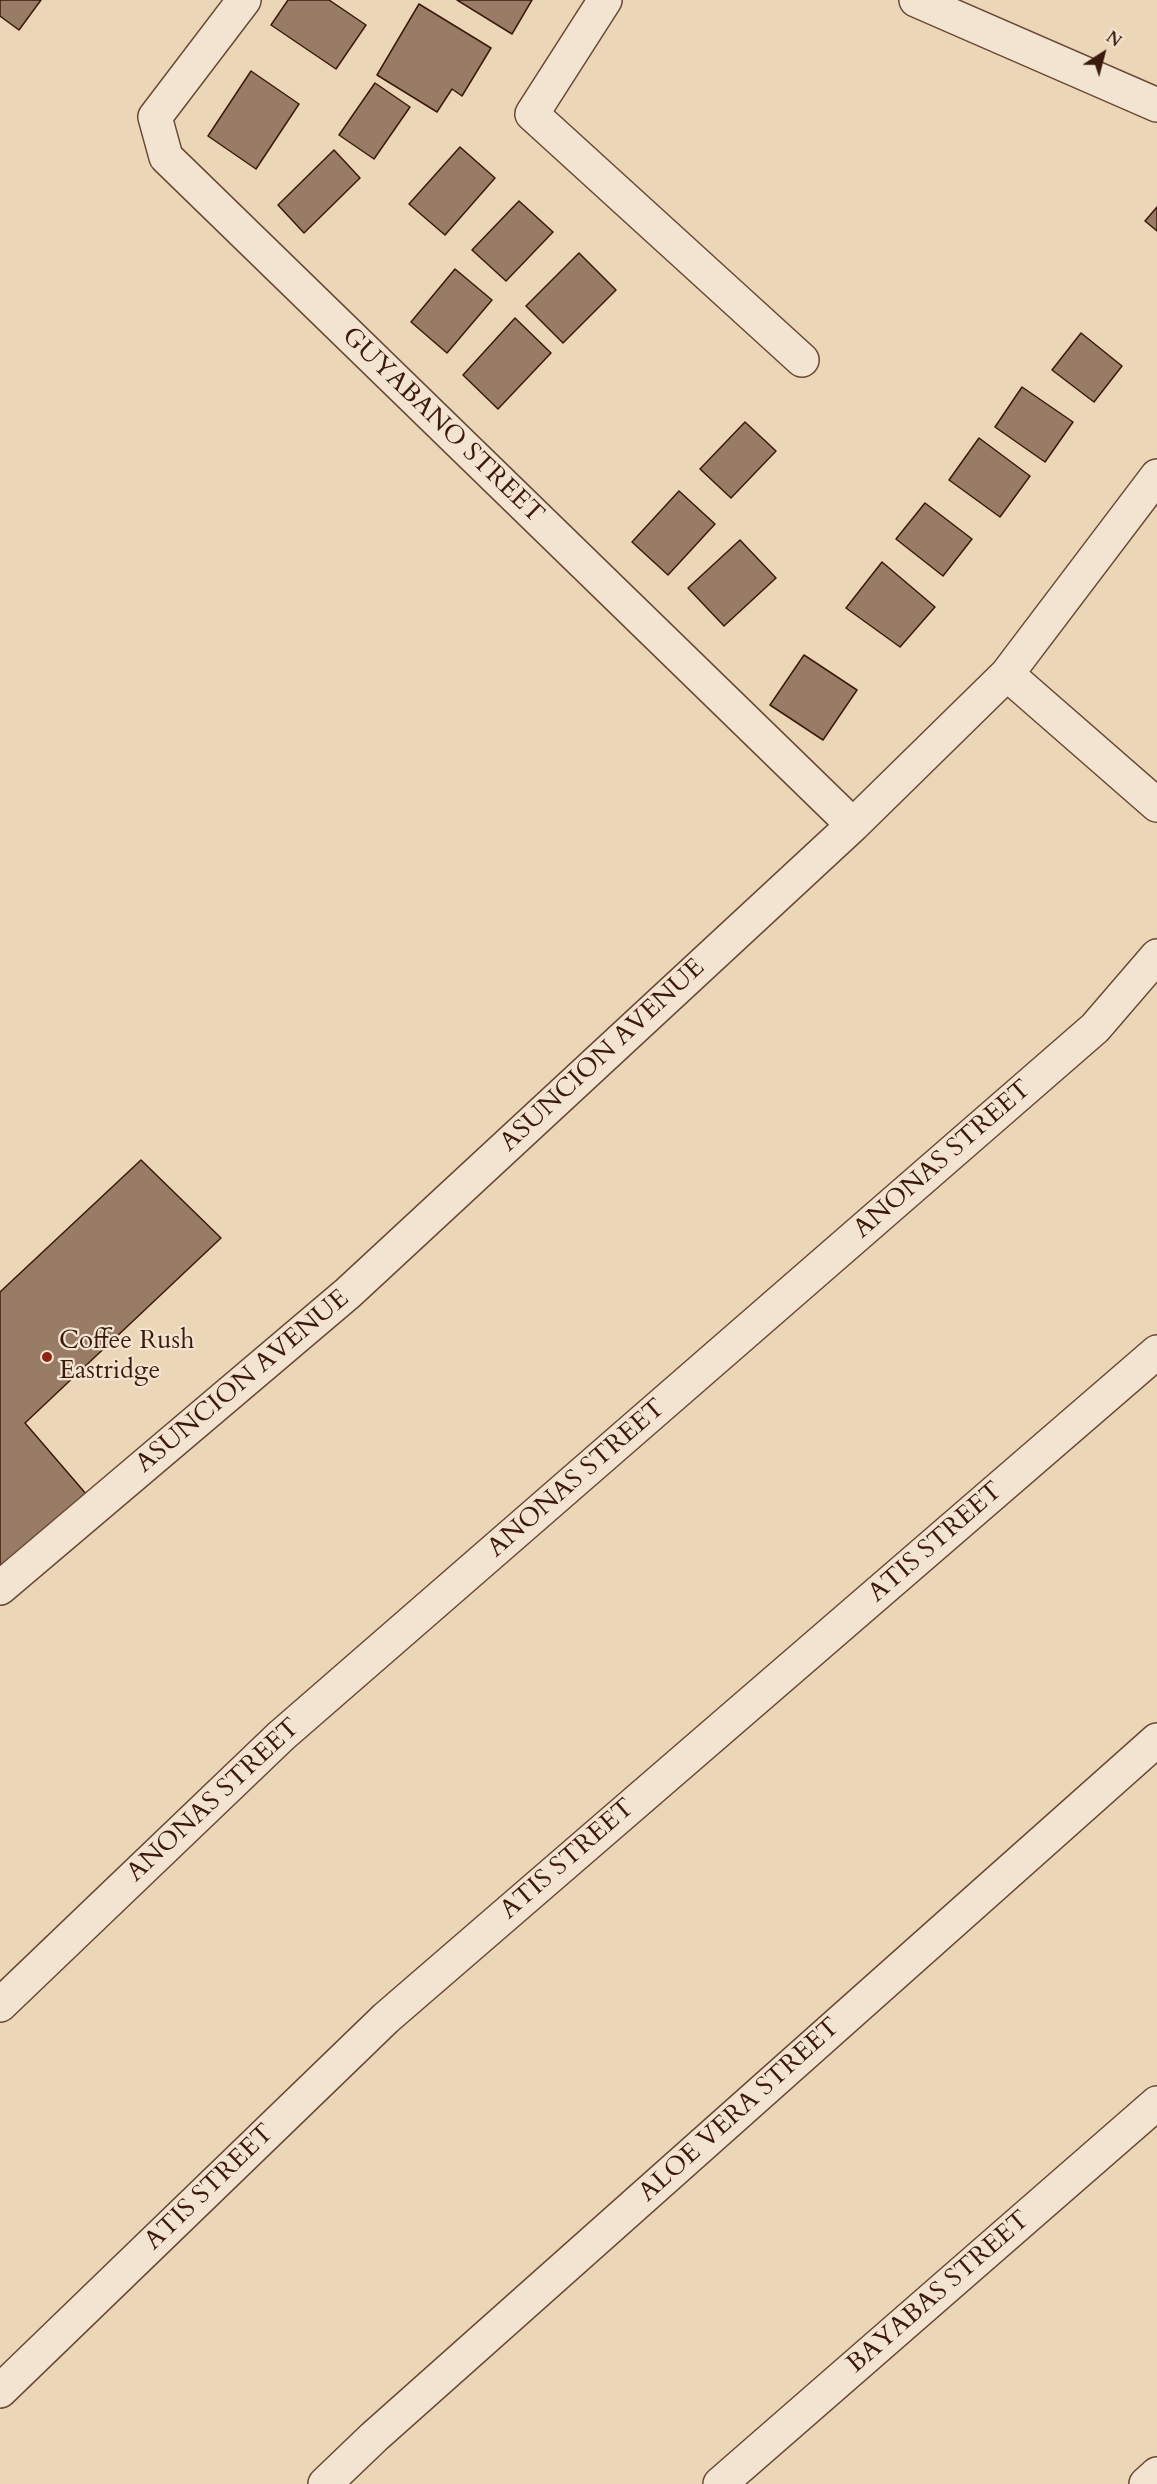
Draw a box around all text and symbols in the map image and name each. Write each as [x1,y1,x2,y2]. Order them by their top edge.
north arrow [1073,24,1133,84]
text: N [1101,26,1126,52]
street label: GUYABANO STREET [334,321,550,531]
street label: ASUNCION AVENUE [494,953,712,1159]
street label: ANONAS STREET [848,1074,1038,1246]
street label: ASUNCION AVENUE [130,1284,356,1480]
place label: Coffee Rush Eastridge [59,1326,194,1388]
marker: Coffee Rush Eastridge [40,1350,54,1364]
street label: ANONAS STREET [482,1393,672,1565]
street label: ATIS STREET [862,1476,1010,1610]
street label: ANONAS STREET [121,1713,307,1889]
street label: ATIS STREET [494,1793,642,1927]
street label: ALOE VERA STREET [633,2013,847,2209]
street label: ATIS STREET [139,2119,281,2257]
street label: BAYABAS STREET [841,2205,1037,2381]

